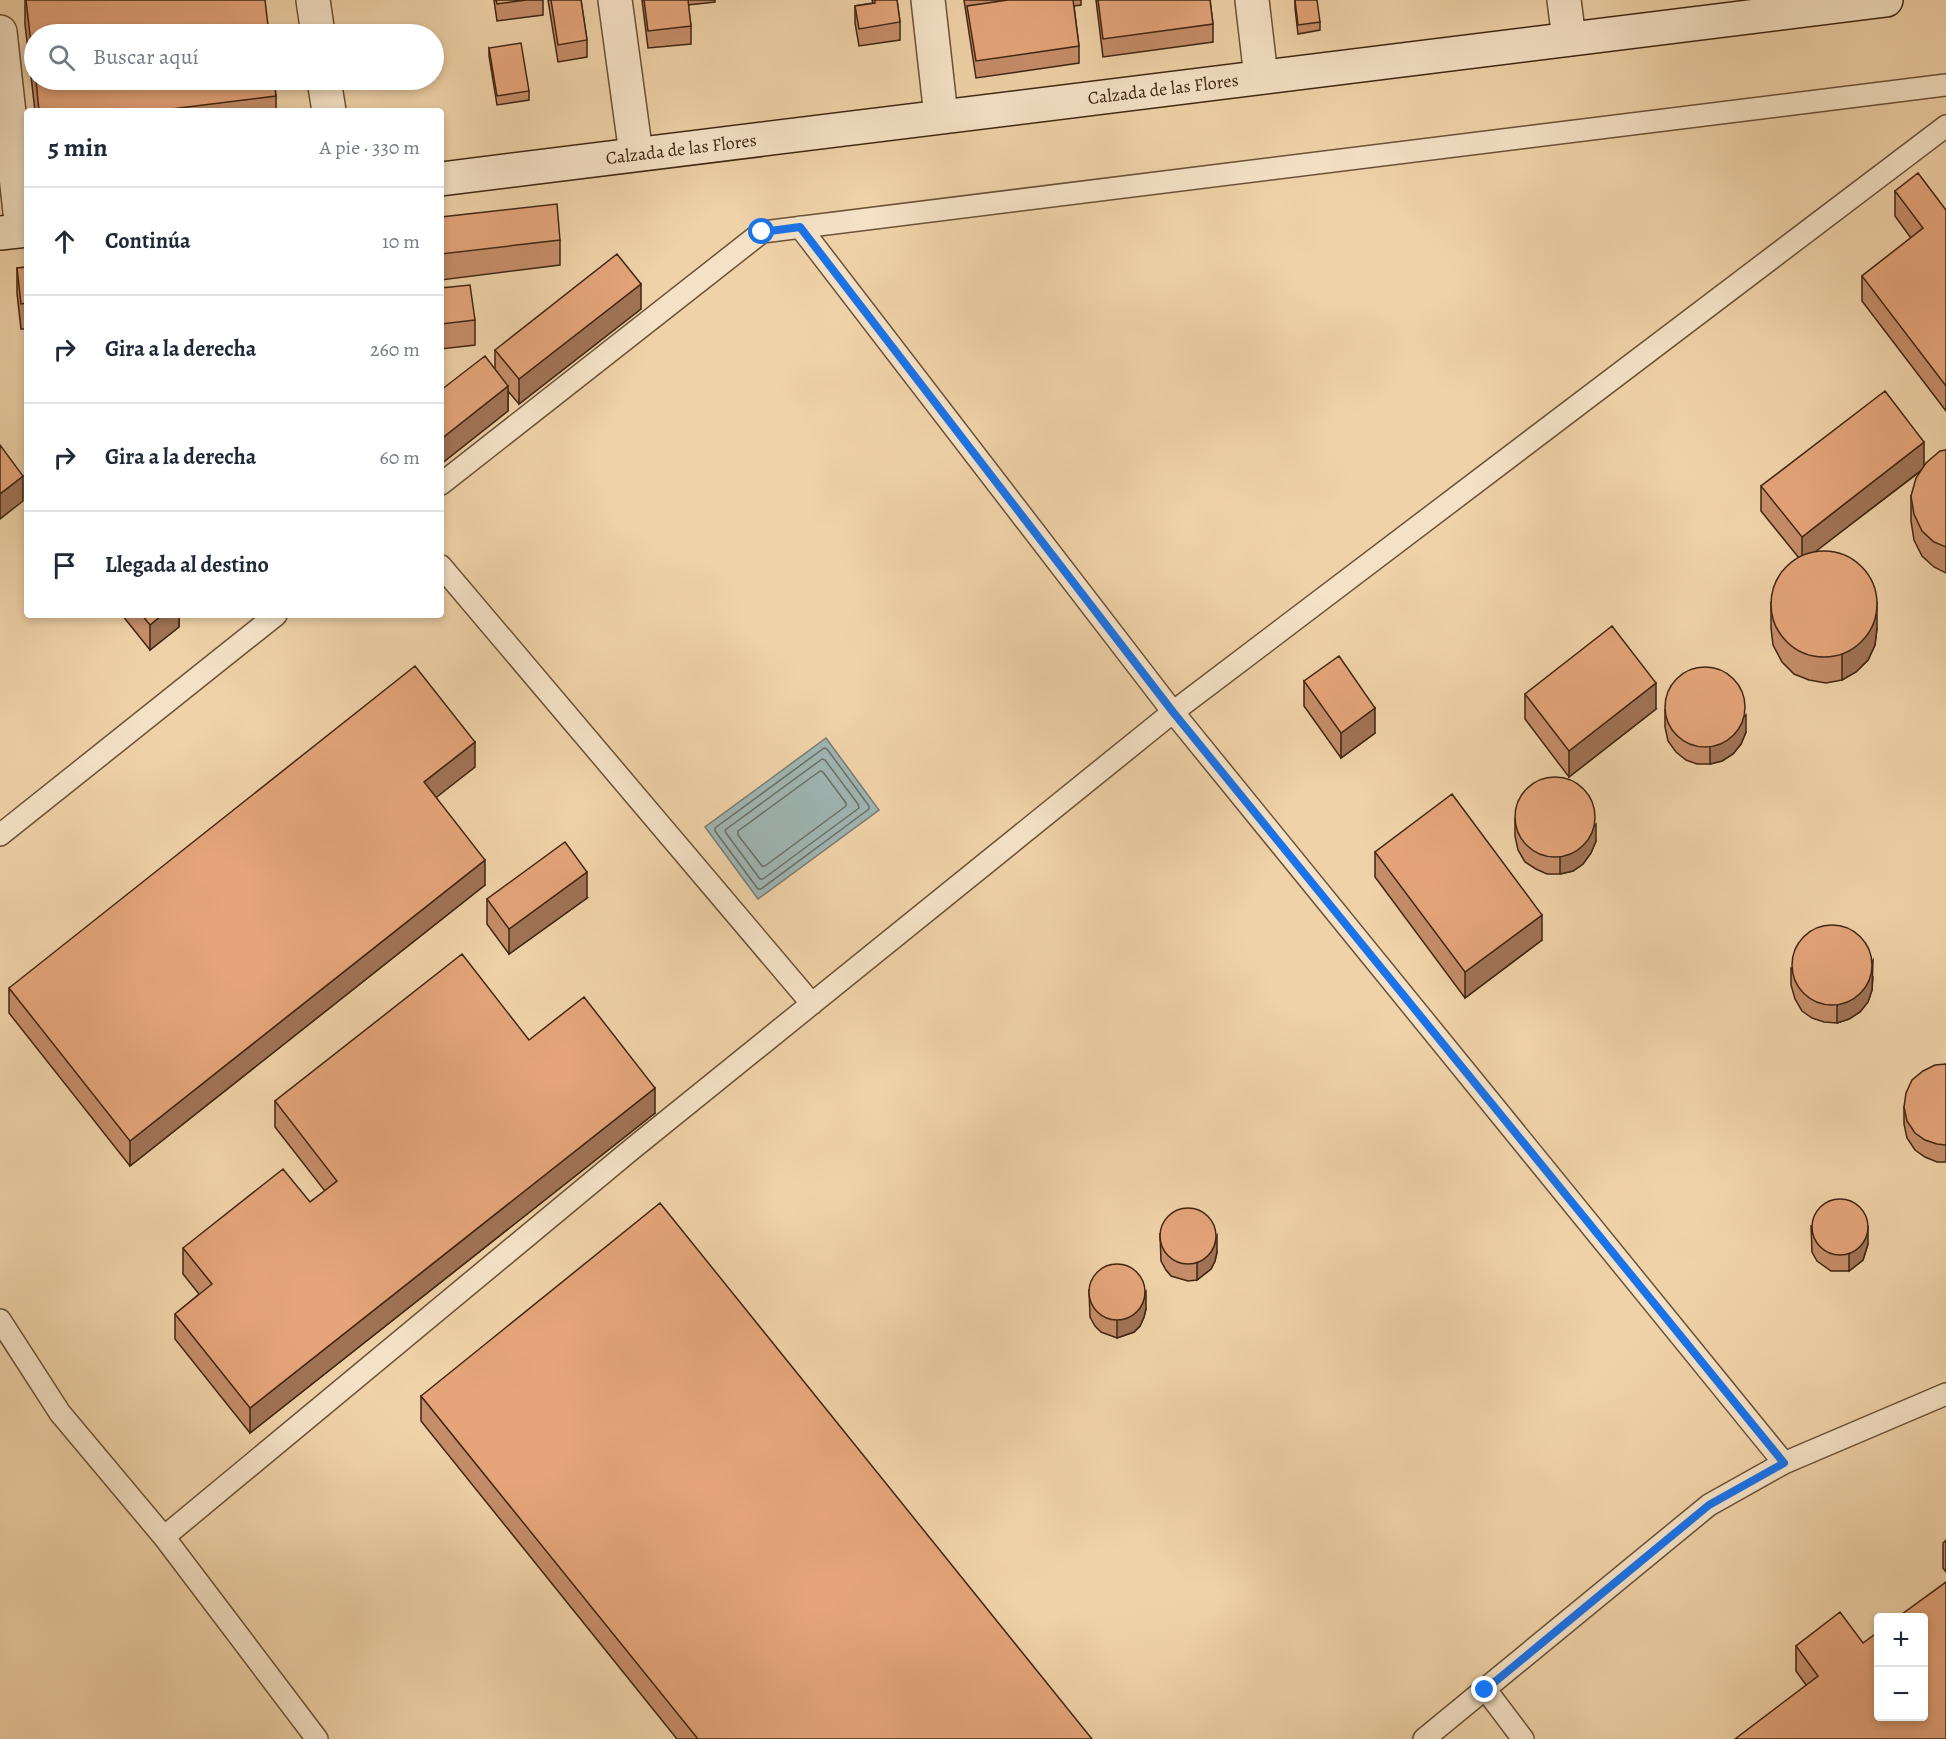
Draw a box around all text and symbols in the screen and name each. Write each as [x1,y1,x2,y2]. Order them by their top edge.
search box [24,24,444,90]
icon: search [45,41,78,74]
text: Buscar aquí [93,42,199,72]
street label: Calzada de las Flores [1086,68,1240,110]
street label: Calzada de las Flores [604,128,758,170]
text: 5 min [48,130,108,165]
text: A pie · 330 m [319,134,420,161]
route start [748,218,774,244]
icon: ahead [48,225,81,258]
text: Continúa [105,226,191,256]
text: 10 m [382,228,420,255]
icon: right [48,333,81,366]
text: Gira a la derecha [105,334,256,364]
text: 260 m [370,336,420,363]
icon: right [48,441,81,474]
text: Gira a la derecha [105,442,256,472]
text: 60 m [380,444,420,471]
icon: arrive [48,549,81,582]
text: Llegada al destino [105,550,269,580]
map controls [1874,1613,1928,1721]
button: + [1874,1613,1928,1667]
button: − [1874,1667,1928,1721]
route end [1471,1676,1497,1702]

